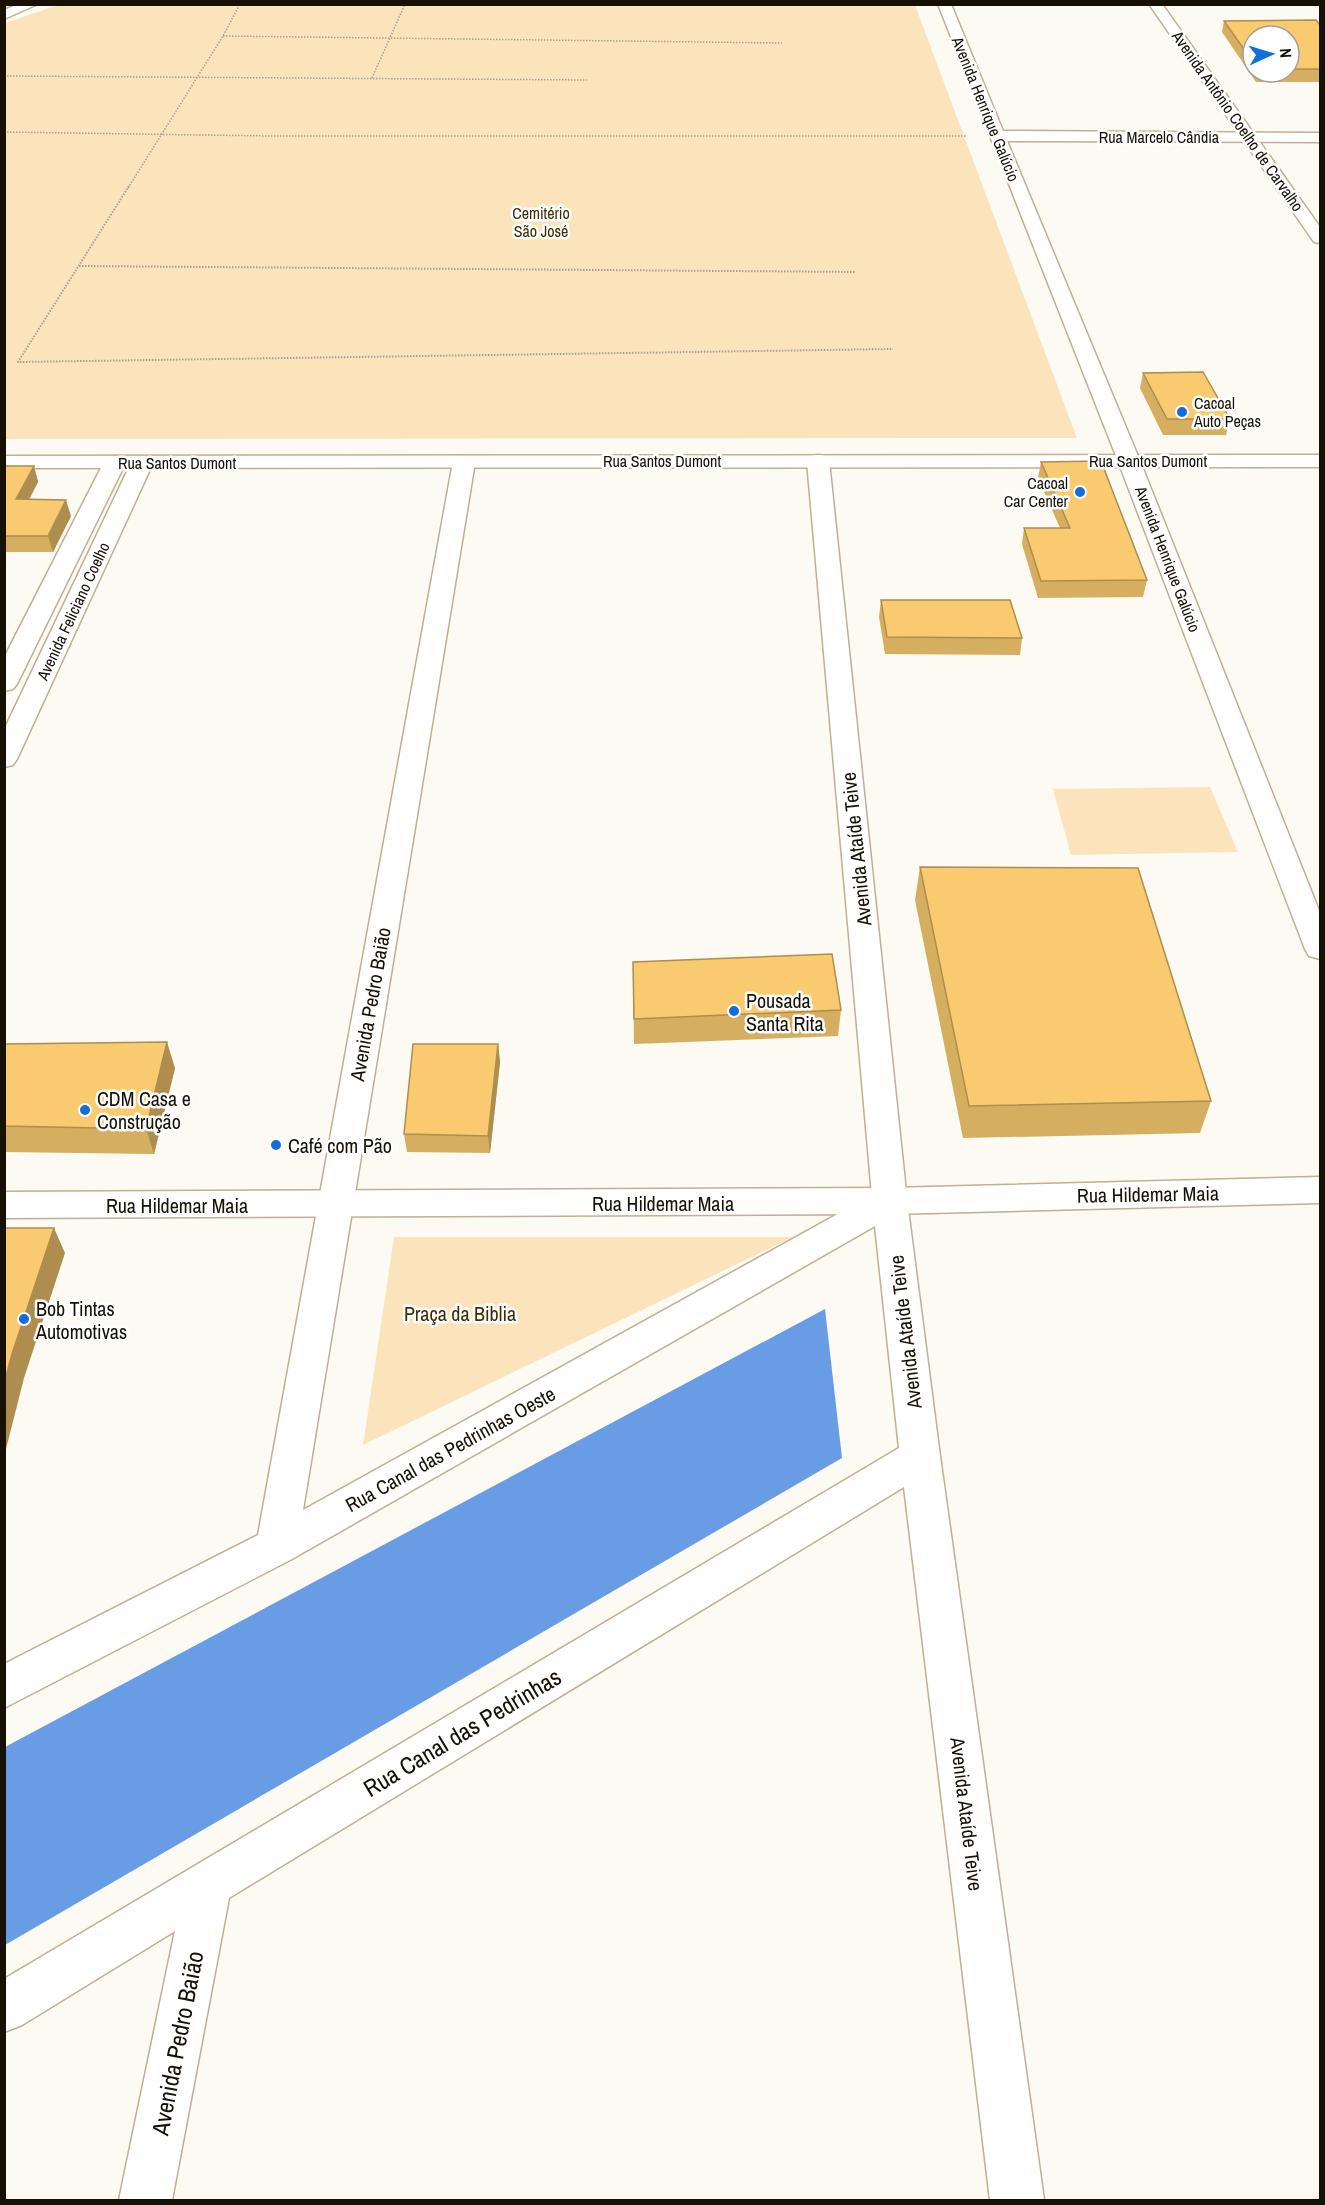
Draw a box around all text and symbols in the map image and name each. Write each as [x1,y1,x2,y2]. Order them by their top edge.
north arrow [1241,24,1301,84]
street label: Avenida Antônio Coelho de Carvalho [1167,26,1309,216]
street label: Avenida Henrique Galúcio [947,32,1025,185]
text: N [1275,47,1297,58]
street label: Rua Marcelo Cândia [1099,126,1220,148]
park label: Cemitério São José [512,202,570,242]
place label: Cacoal Auto Peças [1193,392,1261,432]
marker: Cacoal Auto Peças [1175,405,1189,419]
street label: Rua Santos Dumont [603,450,721,472]
street label: Rua Santos Dumont [1089,450,1207,472]
street label: Rua Santos Dumont [118,452,236,474]
place label: Cacoal Car Center [1004,472,1069,512]
street label: Avenida Henrique Galúcio [1130,482,1206,635]
marker: Cacoal Car Center [1073,485,1087,499]
street label: Avenida Feliciano Coelho [31,538,115,685]
street label: Avenida Ataíde Teive [835,771,878,928]
street label: Avenida Pedro Baião [343,925,397,1084]
place label: Pousada Santa Rita [746,987,824,1037]
marker: Pousada Santa Rita [727,1004,741,1018]
place label: CDM Casa e Construção [97,1085,191,1135]
marker: CDM Casa e Construção [78,1103,92,1117]
place label: Café com Pão [288,1132,392,1159]
marker: Café com Pão [269,1138,283,1152]
street label: Rua Hildemar Maia [1077,1179,1219,1209]
street label: Rua Hildemar Maia [592,1190,734,1217]
street label: Rua Hildemar Maia [106,1192,248,1219]
street label: Avenida Ataíde Teive [882,1254,928,1411]
place label: Bob Tintas Automotivas [35,1295,127,1345]
park label: Praça da Biblia [404,1300,516,1327]
marker: Bob Tintas Automotivas [17,1312,31,1326]
street label: Rua Canal das Pedrinhas Oeste [340,1380,560,1518]
street label: Rua Canal das Pedrinhas [357,1660,567,1804]
street label: Avenida Ataíde Teive [944,1735,990,1892]
street label: Avenida Pedro Baião [143,1948,211,2139]

